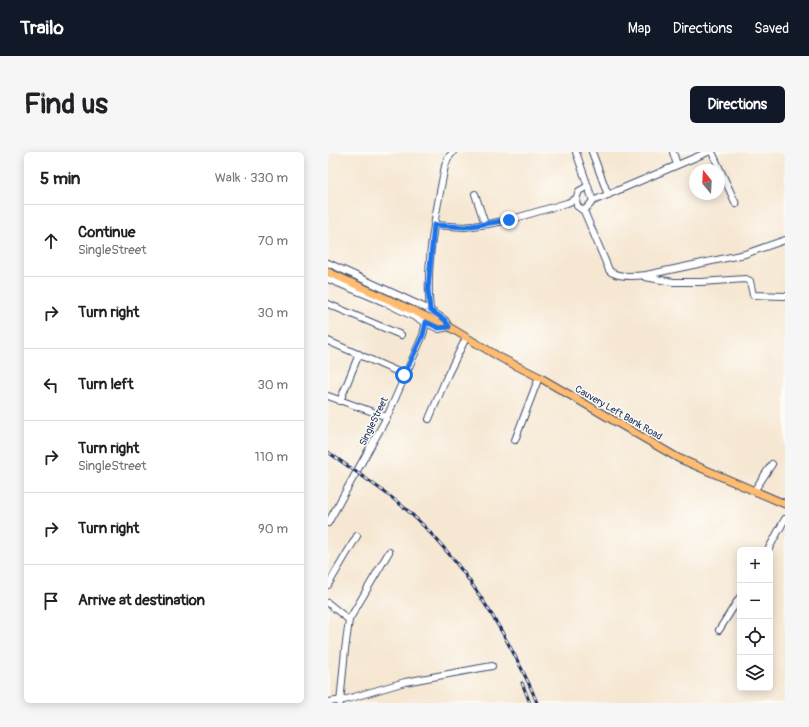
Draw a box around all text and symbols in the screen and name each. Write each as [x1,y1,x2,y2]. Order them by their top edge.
text: Trailo [20,16,64,40]
text: Map [628,20,651,37]
text: Directions [673,20,732,37]
text: Saved [754,20,789,37]
button: Directions [690,86,785,123]
text: Find us [24,87,108,122]
north arrow [689,164,725,200]
text: 5 min [40,168,80,189]
text: Walk · 330 m [215,170,288,186]
route end [500,211,518,229]
text: Continue [78,223,136,242]
icon: ahead [40,230,62,252]
text: 70 m [258,233,288,249]
text: SingleStreet [78,242,146,258]
icon: right [40,302,62,324]
text: Turn right [78,303,139,322]
text: 30 m [258,305,288,321]
route start [395,366,413,384]
icon: left [40,374,62,396]
text: Turn left [78,375,134,394]
text: 30 m [258,377,288,393]
street label: Cauvery Left Bank Road [573,383,664,443]
street label: SingleStreet [357,394,391,448]
text: Turn right [78,439,139,458]
icon: right [40,446,62,468]
text: 110 m [255,449,288,465]
text: SingleStreet [78,458,146,474]
icon: right [40,518,62,540]
text: Turn right [78,519,139,538]
text: 90 m [258,521,288,537]
map controls [737,547,773,691]
button: + [737,547,773,583]
button: − [737,583,773,619]
icon: arrive [40,590,62,612]
text: Arrive at destination [78,591,205,610]
button: locate [737,619,773,655]
button: layers [737,655,773,691]

